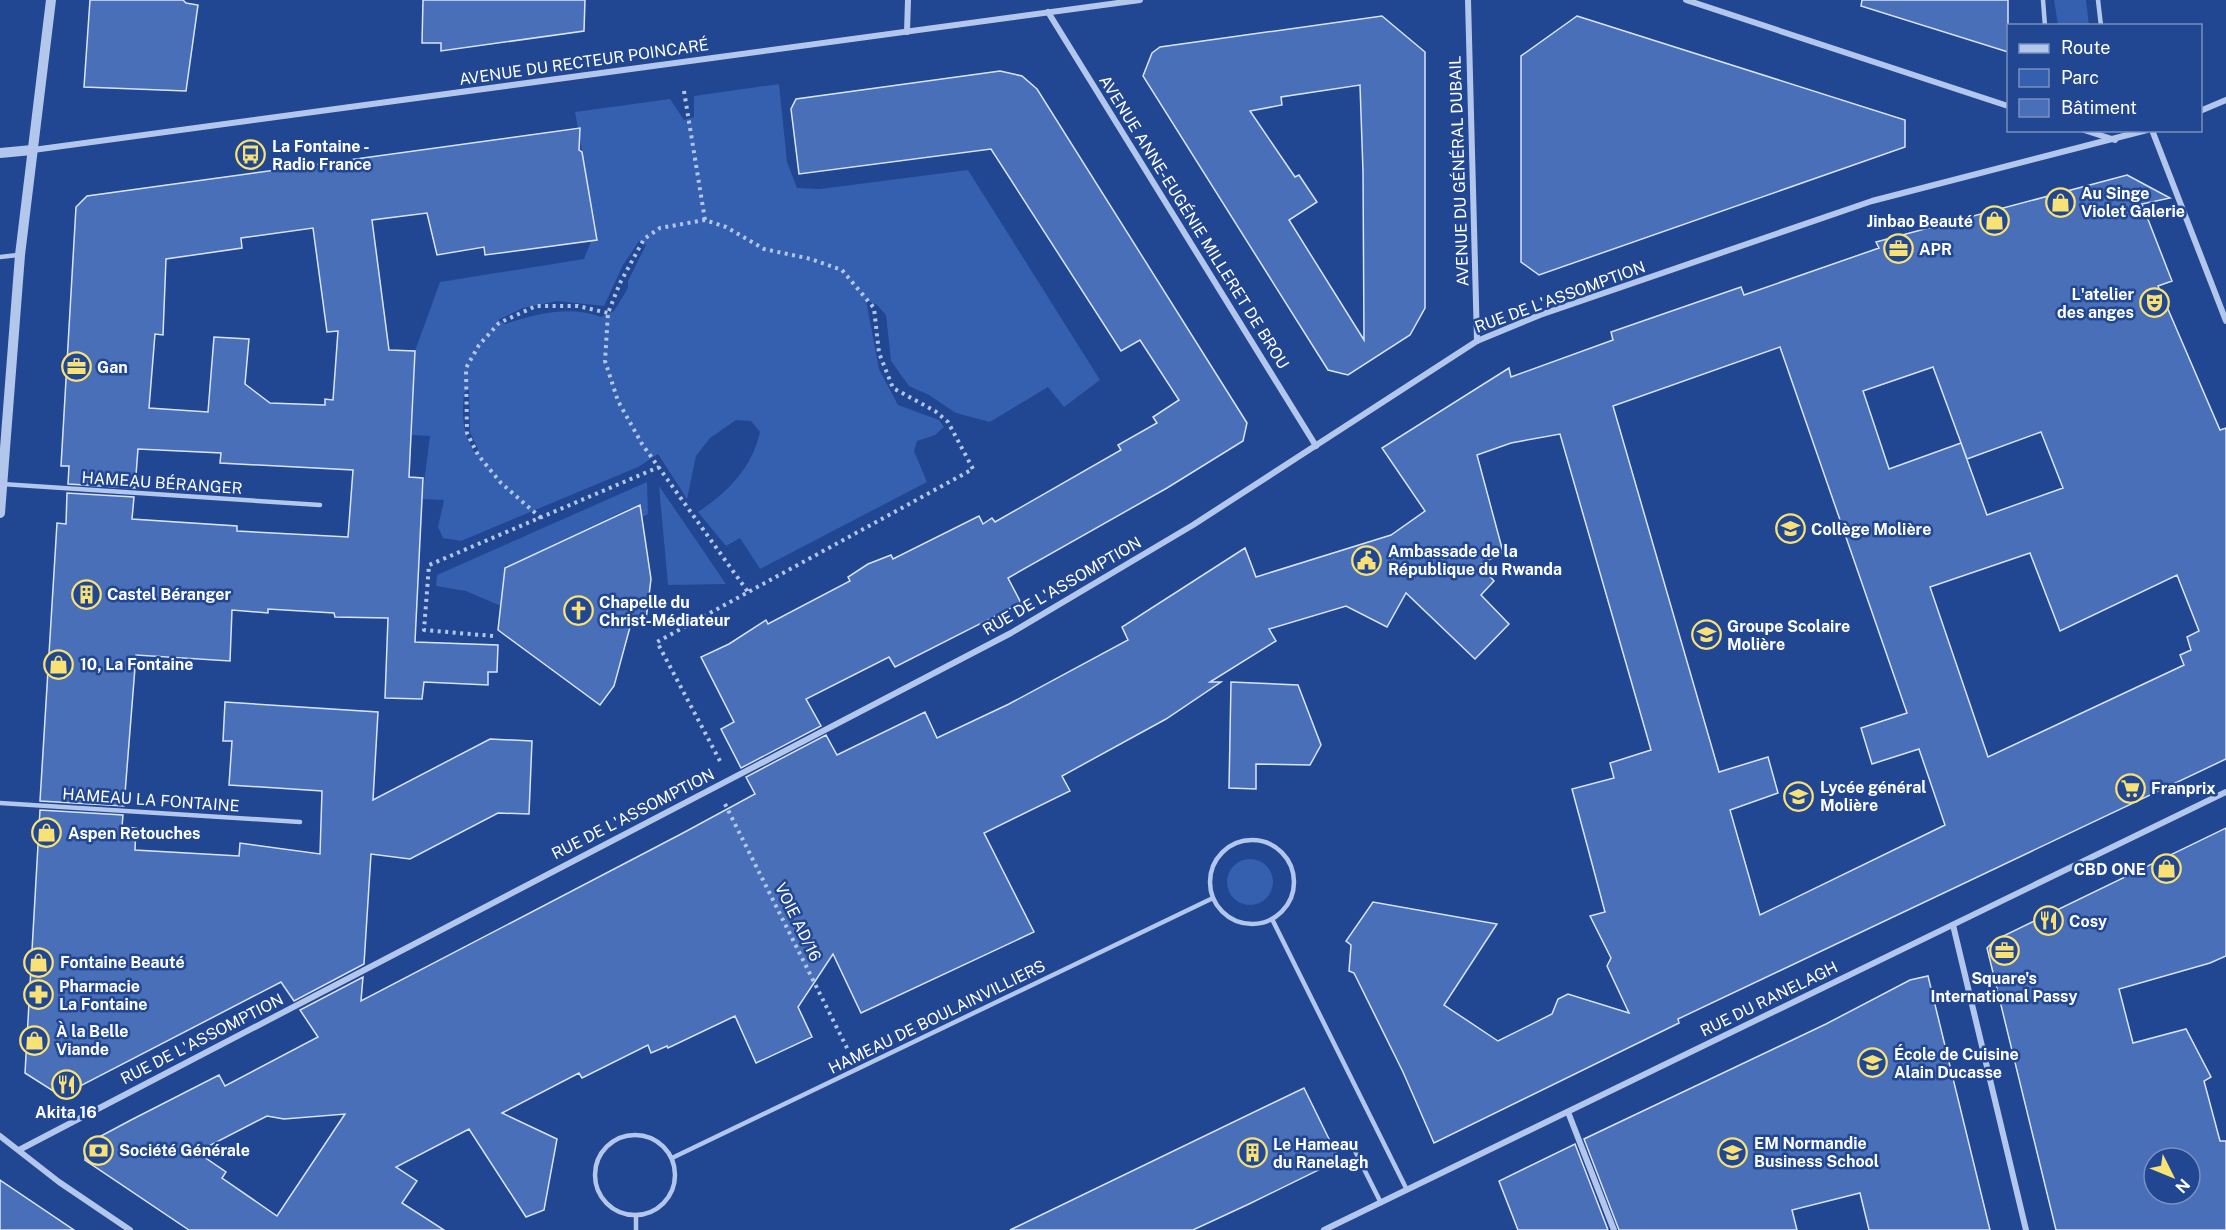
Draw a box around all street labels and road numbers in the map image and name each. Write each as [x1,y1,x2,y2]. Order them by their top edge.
street label: AVENUE DU RECTEUR POINCARÉ [458,34,710,89]
street label: AVENUE DU GÉNÉRAL DUBAIL [1444,55,1473,287]
street label: AVENUE ANNE-EUGÉNIE MILLERET DE BROU [1095,71,1294,372]
street label: RUE DE L'ASSOMPTION [1472,257,1648,337]
street label: HAMEAU BÉRANGER [81,467,243,498]
street label: RUE DE L'ASSOMPTION [979,533,1145,639]
street label: RUE DE L'ASSOMPTION [548,765,718,863]
street label: HAMEAU LA FONTAINE [62,784,240,816]
street label: VOIE AD/16 [771,880,825,964]
street label: HAMEAU DE BOULAINVILLIERS [826,956,1048,1078]
street label: RUE DU RANELAGH [1697,958,1841,1040]
street label: RUE DE L'ASSOMPTION [117,990,287,1088]

